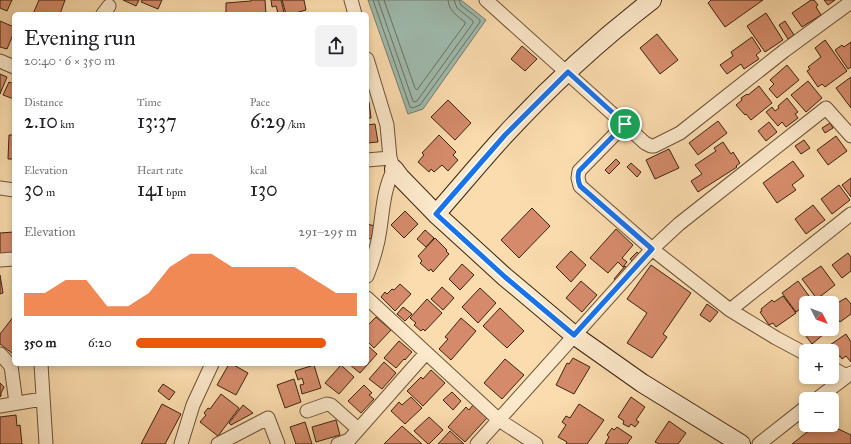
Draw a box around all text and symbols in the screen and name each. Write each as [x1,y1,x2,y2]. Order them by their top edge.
text: Evening run [24,24,136,51]
button: share [315,25,357,67]
text: 20:40 · 6 × 350 m [24,53,115,69]
text: Distance [24,96,63,109]
text: Time [137,96,161,109]
text: Pace [250,96,270,109]
pin [608,107,642,141]
text: 2.10 [24,109,58,133]
text: 13:37 [137,109,177,133]
text: 6:29 [250,109,286,133]
icon: arrive [614,113,636,135]
text: km [58,118,75,131]
text: /km [286,118,306,131]
text: Elevation [24,164,68,177]
text: Heart rate [137,164,183,177]
text: kcal [250,164,267,177]
text: 30 [24,177,44,201]
text: 141 [137,177,164,201]
text: 130 [250,177,278,201]
text: m [44,186,55,199]
text: bpm [164,186,186,199]
text: Elevation [24,224,76,240]
text: 291–295 m [299,224,357,240]
north arrow [799,296,839,336]
map controls [799,296,839,432]
text: 350 m [24,335,57,351]
text: 6:20 [88,335,112,351]
button: + [799,344,839,384]
button: − [799,392,839,432]

